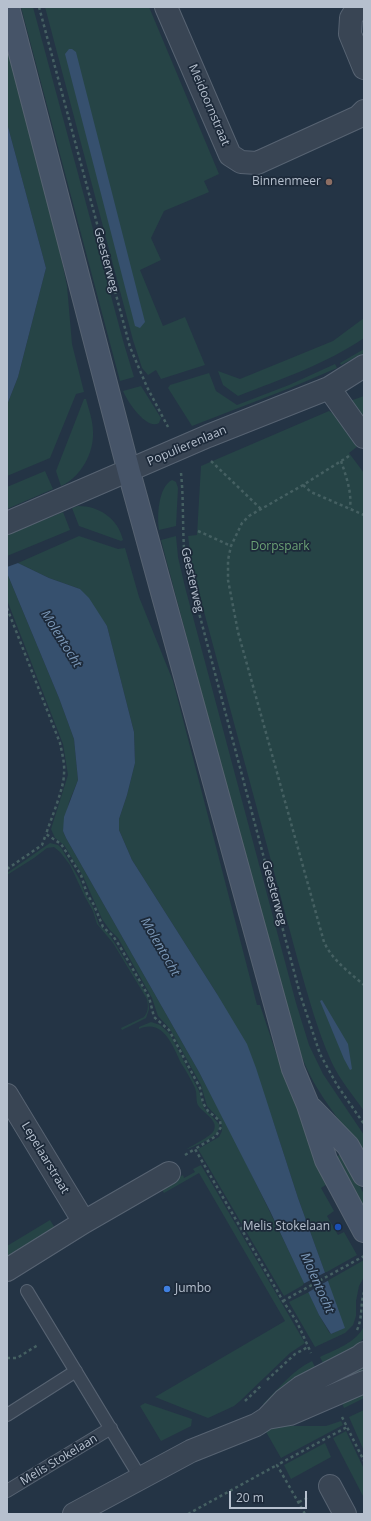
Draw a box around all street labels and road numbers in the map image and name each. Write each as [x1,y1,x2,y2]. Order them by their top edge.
street label: Meidoornstraat [185,62,233,148]
street label: Geesterweg [90,226,122,294]
street label: Populierenlaan [145,423,229,469]
street label: Geesterweg [178,546,206,614]
street label: Geesterweg [258,859,290,927]
street label: Lepelaarstraat [18,1120,72,1196]
street label: Melis Stokelaan [18,1431,100,1489]

